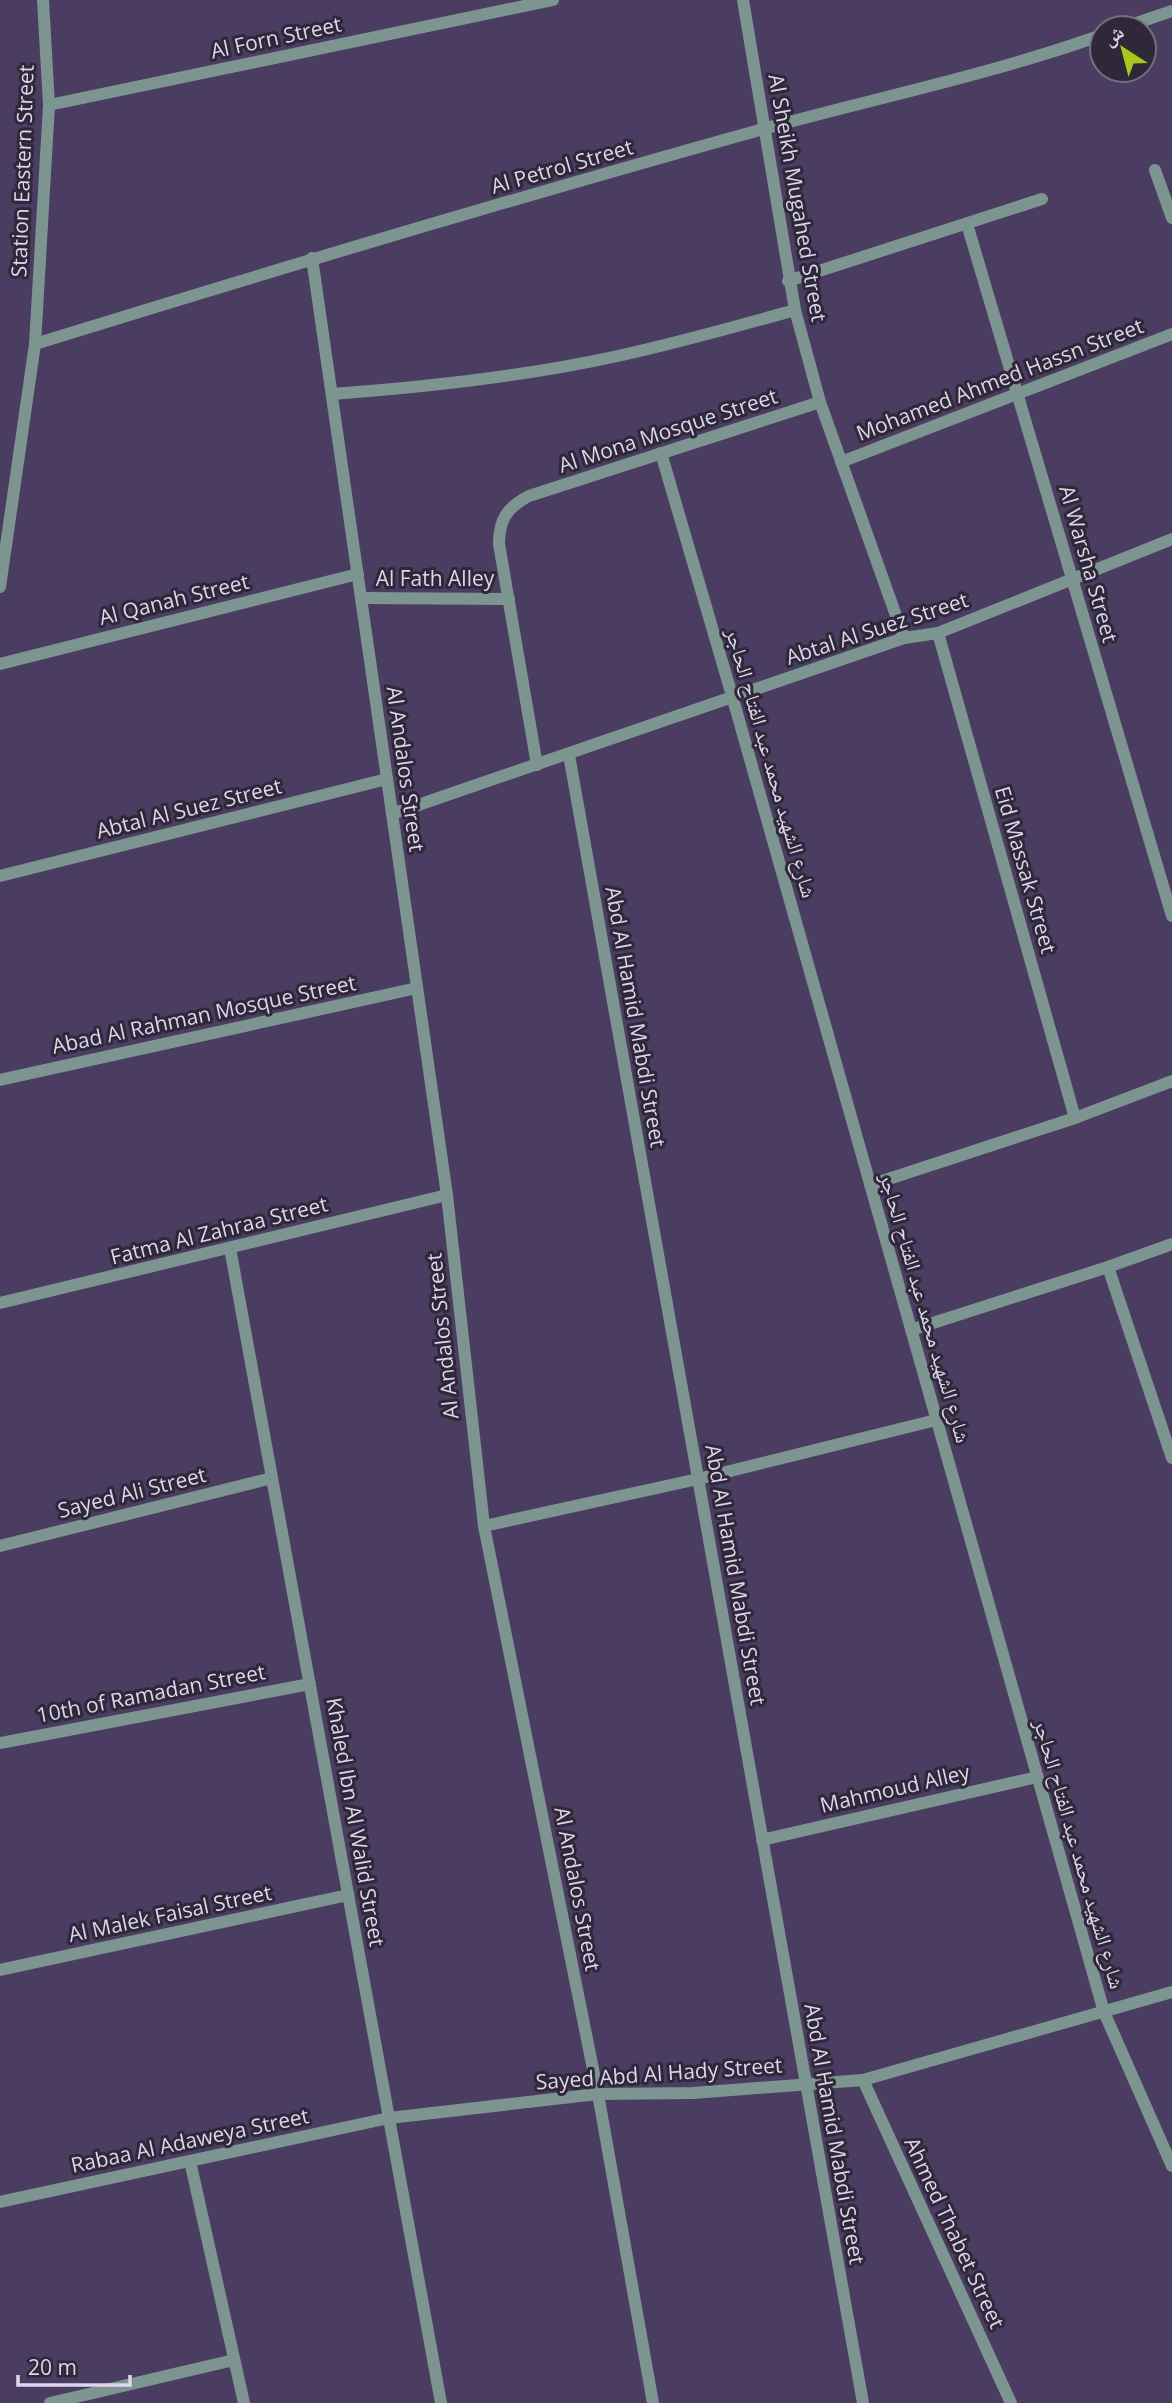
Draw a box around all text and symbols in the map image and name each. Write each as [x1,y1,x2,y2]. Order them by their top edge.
street label: Al Forn Street [208,9,344,65]
north arrow [1088,14,1158,84]
text: ش [1097,19,1129,52]
street label: Station Eastern Street [4,64,40,278]
street label: Al Sheikh Mugahed Street [762,72,834,324]
street label: Al Petrol Street [487,132,636,200]
street label: Mohamed Ahmed Hassn Street [852,311,1147,447]
street label: Al Mona Mosque Street [555,381,781,479]
street label: Al Warsha Street [1053,482,1125,646]
street label: Al Fath Alley [376,564,495,592]
street label: Al Qanah Street [96,567,252,631]
street label: Abtal Al Suez Street [782,585,971,671]
street label: شارع الشهيد محمد عبد الفتاح الحاجر [720,624,824,901]
street label: Al Andalos Street [381,684,431,853]
street label: Abtal Al Suez Street [93,771,284,845]
street label: Eid Massak Street [989,783,1063,957]
street label: Abd Al Hamid Mabdi Street [599,884,673,1149]
street label: Abad Al Rahman Mosque Street [49,968,358,1060]
street label: شارع الشهيد محمد عبد الفتاح الحاجر [874,1169,978,1446]
street label: Fatma Al Zahraa Street [107,1189,330,1271]
street label: Al Andalos Street [419,1252,465,1420]
street label: Abd Al Hamid Mabdi Street [699,1442,773,1707]
street label: Sayed Ali Street [55,1460,209,1524]
street label: 10th of Ramadan Street [34,1657,267,1729]
street label: Khaled Ibn Al Walid Street [320,1695,392,1949]
street label: شارع الشهيد محمد عبد الفتاح الحاجر [1028,1715,1132,1992]
street label: Mahmoud Alley [817,1757,973,1819]
street label: Al Andalos Street [548,1804,608,1973]
street label: Al Malek Faisal Street [66,1878,274,1948]
street label: Abd Al Hamid Mabdi Street [798,2001,872,2266]
street label: Sayed Abd Al Hady Street [535,2050,783,2096]
street label: Rabaa Al Adaweya Street [68,2101,311,2179]
street label: Ahmed Thabet Street [898,2132,1012,2333]
scale bar [18,2344,130,2388]
text: 20 m [28,2353,77,2381]

